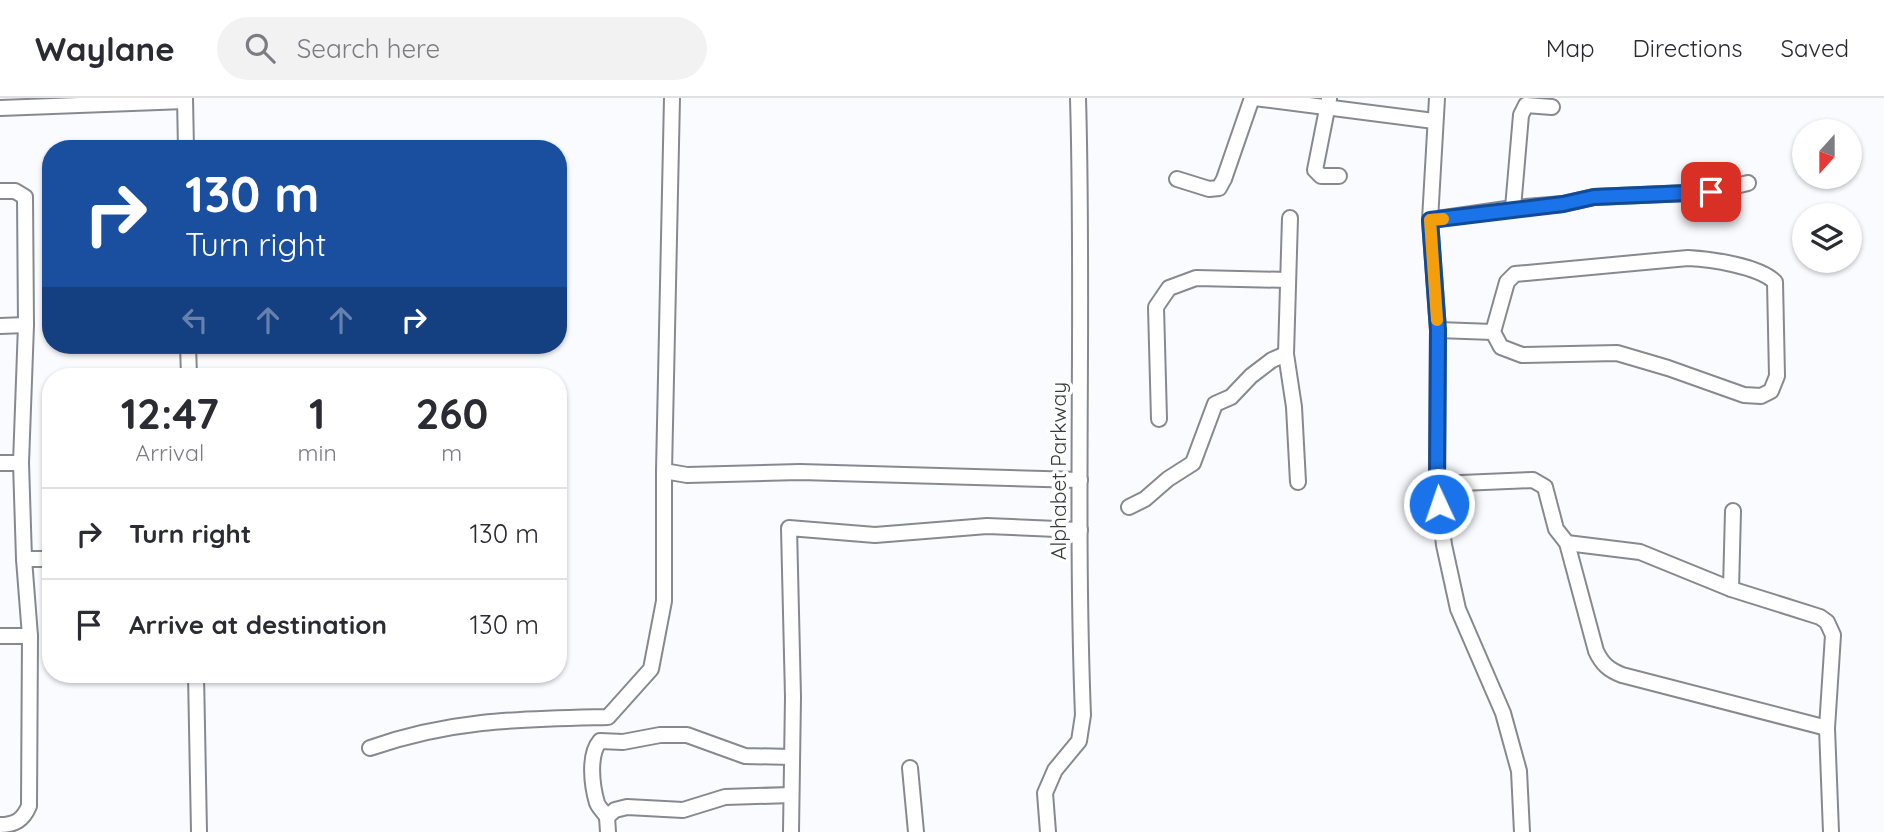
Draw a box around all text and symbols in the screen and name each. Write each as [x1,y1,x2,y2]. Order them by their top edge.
search box [217,17,707,80]
text: Waylane [35,28,175,69]
icon: search [241,29,279,67]
text: Search here [297,32,440,65]
text: Map [1546,33,1595,63]
text: Directions [1633,33,1743,63]
text: Saved [1781,33,1849,63]
north arrow [1792,119,1862,189]
map controls [1792,119,1862,273]
pin [1681,162,1741,222]
text: 130 m [185,163,319,224]
icon: right [70,168,161,259]
icon: arrive [1692,173,1730,211]
button: layers [1792,203,1862,273]
text: Turn right [185,224,326,264]
icon: left [176,301,214,339]
icon: ahead [249,301,287,339]
icon: ahead [322,301,360,339]
icon: right [395,301,433,339]
street label: Alphabet Parkway [1045,382,1071,560]
text: 12:47 [121,387,219,440]
text: 1 [309,387,325,440]
text: 260 [415,387,488,440]
text: Arrival [135,438,204,467]
text: min [298,438,337,467]
text: m [441,438,462,467]
position arrow [1402,467,1476,541]
icon: right [70,515,108,553]
text: Turn right [129,517,251,550]
text: 130 m [469,517,539,550]
icon: arrive [70,606,108,644]
text: Arrive at destination [129,608,387,641]
text: 130 m [469,608,539,641]

